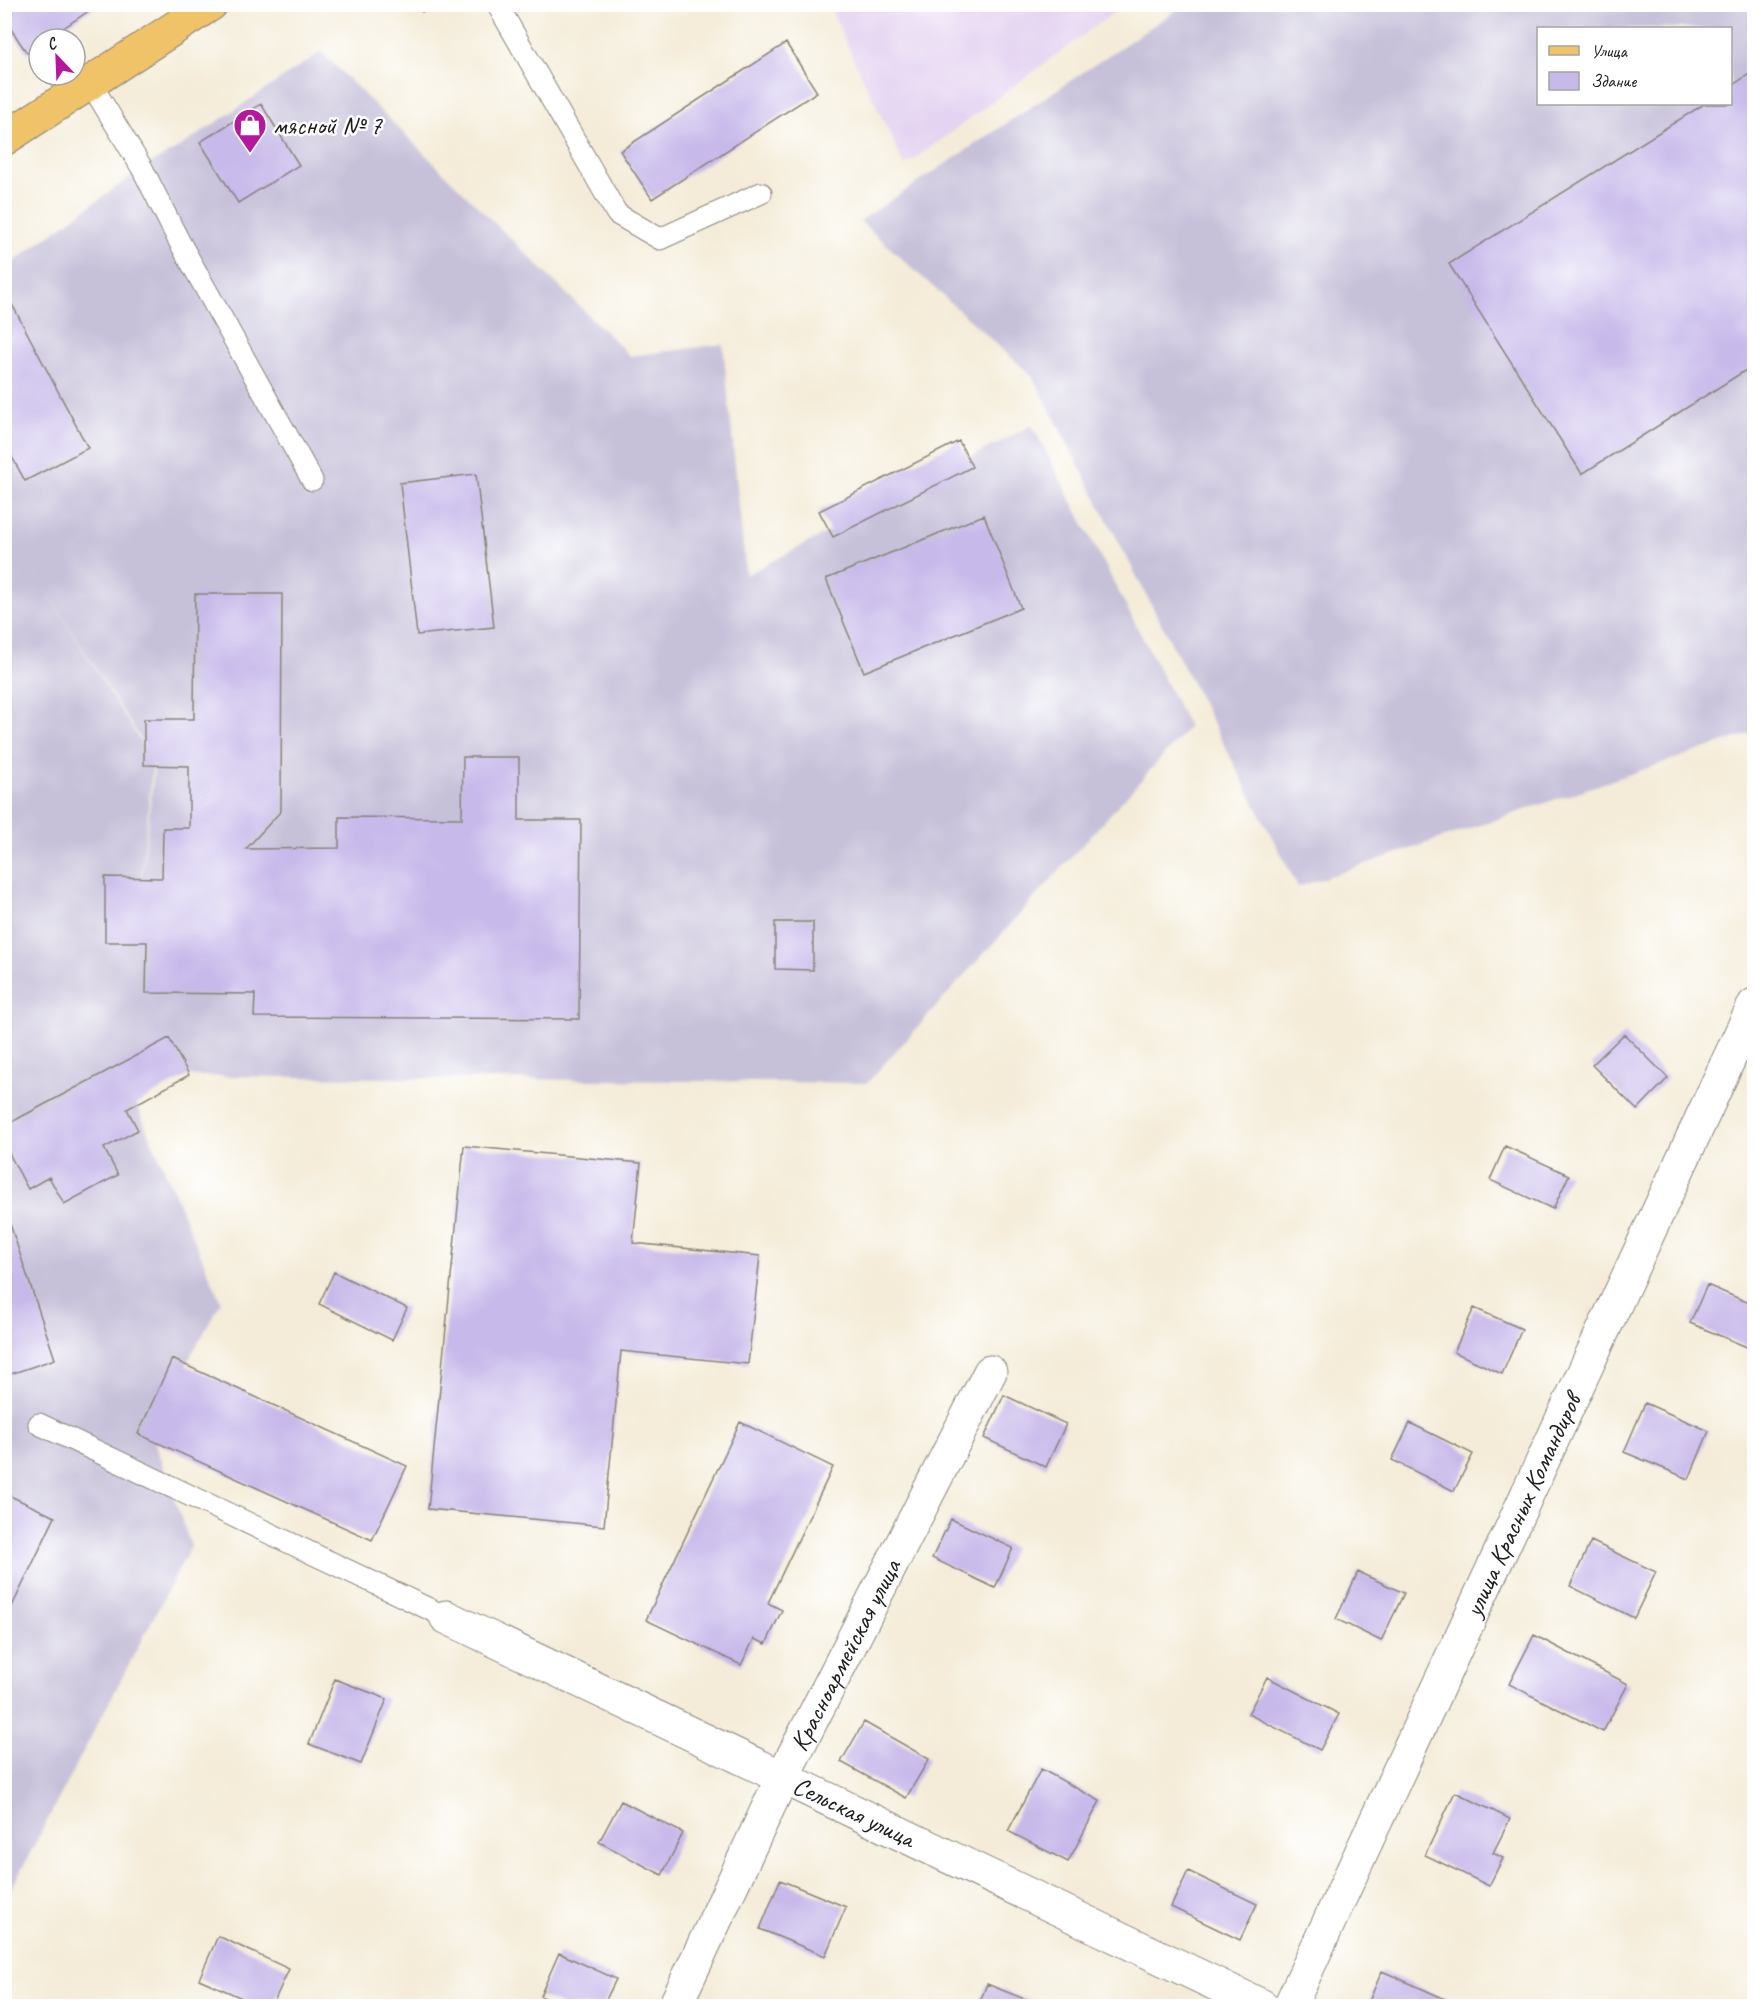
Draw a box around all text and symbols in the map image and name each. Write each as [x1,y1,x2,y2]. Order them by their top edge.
north arrow [27,27,87,87]
legend [1537,27,1732,105]
text: С [44,33,61,55]
text: Улица [1591,40,1628,62]
text: Здание [1591,70,1637,92]
shop icon: мясной № 7 [232,107,268,154]
place label: мясной № 7 [273,109,383,142]
street label: улица Красных Командиров [1456,1384,1590,1624]
street label: Красноармейская улица [782,1552,909,1757]
street label: Сельская улица [788,1768,922,1856]

